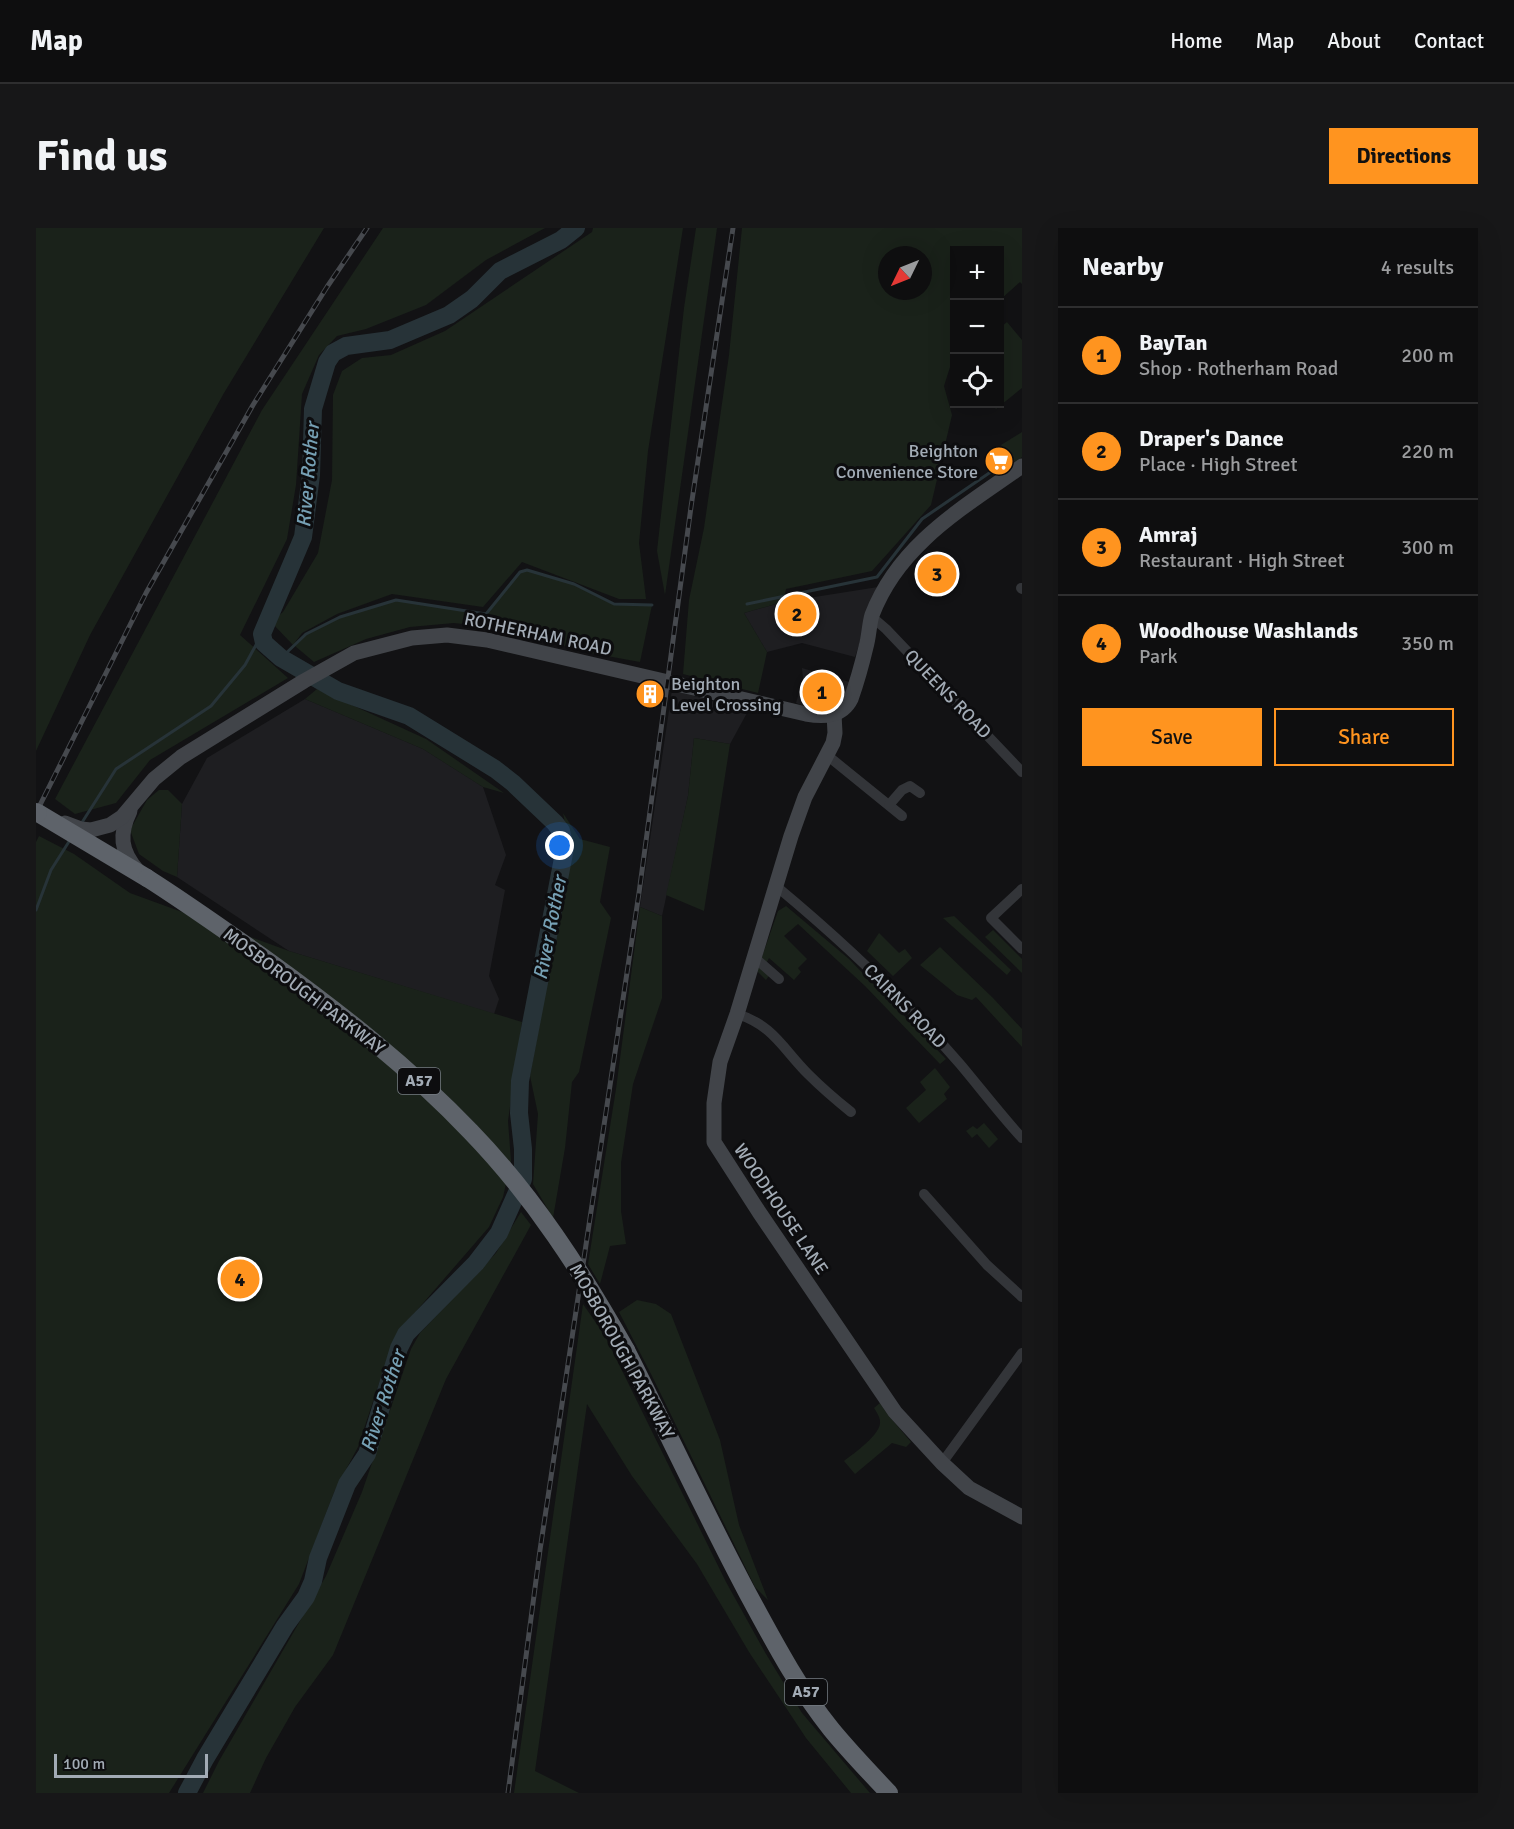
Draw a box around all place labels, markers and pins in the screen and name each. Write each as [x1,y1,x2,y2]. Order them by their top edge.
place label: Beighton Convenience Store [836,440,978,483]
supermarket icon: Beighton Convenience Store [983,445,1015,477]
pin: 3 [918,552,956,596]
pin: 2 [778,592,816,636]
pin: 1 [802,670,842,714]
place label: Beighton Level Crossing [671,673,781,716]
building icon: Beighton Level Crossing [634,678,666,710]
pin: 4 [220,1256,260,1302]

